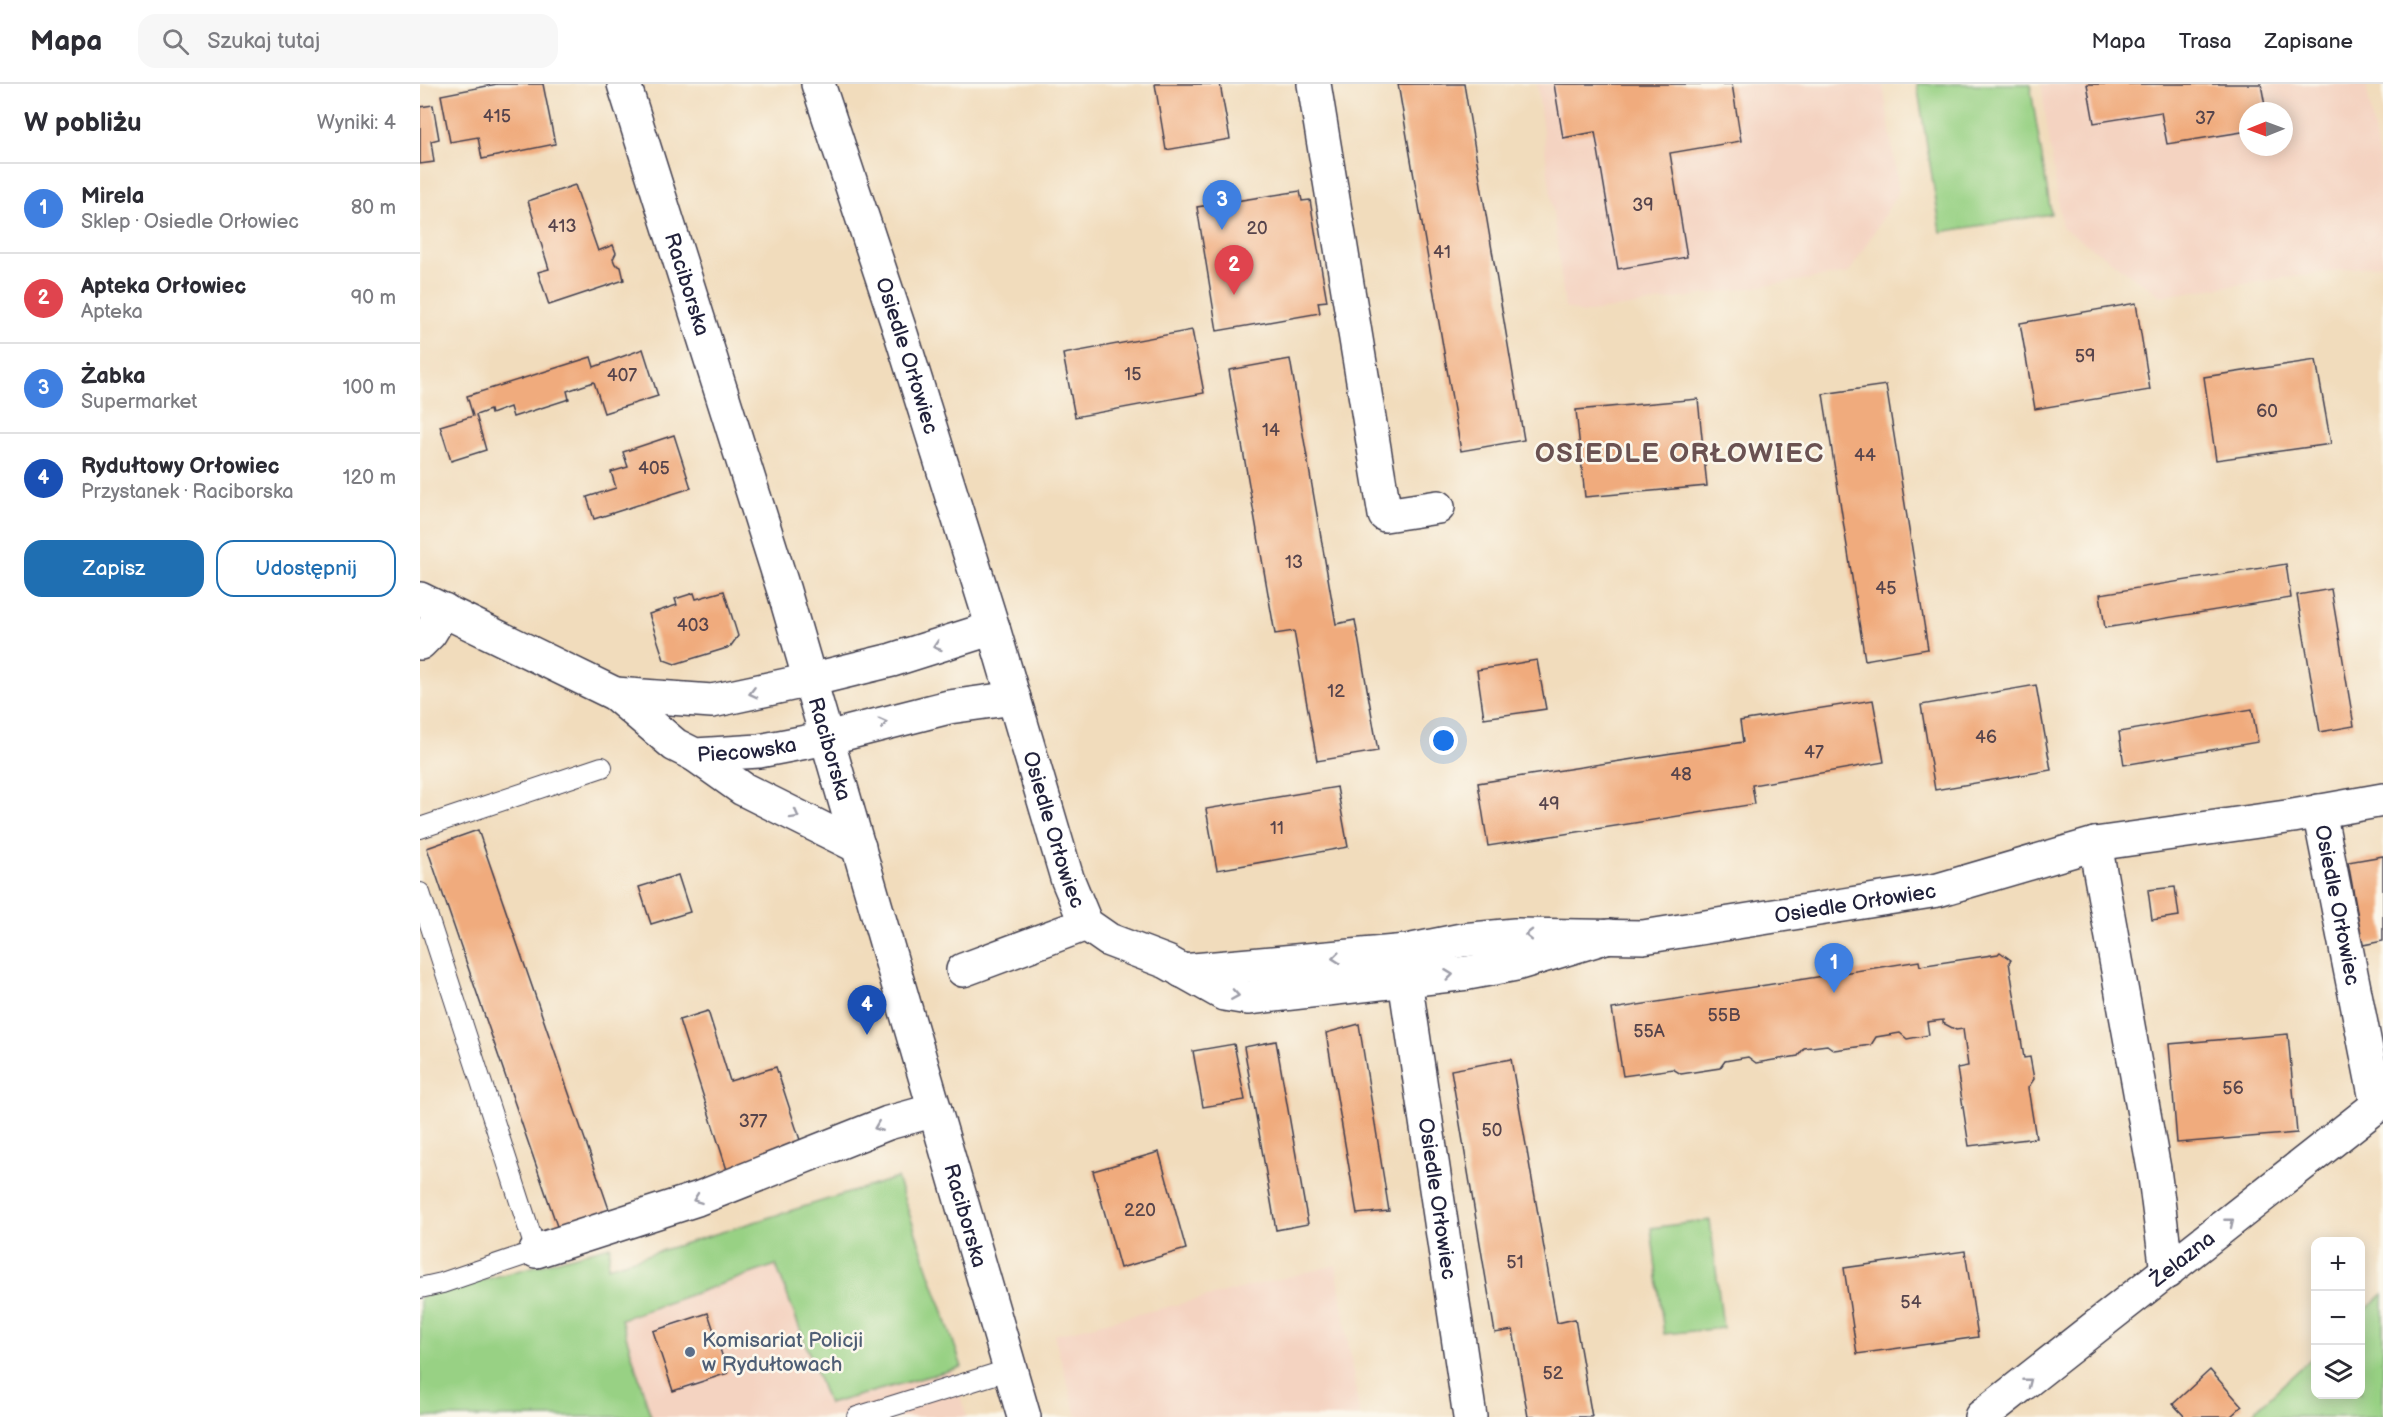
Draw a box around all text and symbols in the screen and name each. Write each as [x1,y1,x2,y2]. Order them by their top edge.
search box [138,14,558,68]
text: Mapa [30,25,102,58]
icon: search [159,25,192,58]
text: Szukaj tutaj [207,28,320,55]
text: Mapa [2092,29,2146,54]
text: Trasa [2179,29,2232,54]
text: Zapisane [2265,29,2353,54]
north arrow [2239,102,2293,156]
house number: 415 [483,106,511,127]
text: W pobliżu [24,108,142,139]
house number: 37 [2195,108,2215,129]
text: Wyniki: 4 [317,111,396,135]
pin: 3 [1202,180,1242,230]
text: Mirela [81,183,144,210]
house number: 39 [1632,195,1654,216]
text: 1 [39,196,48,220]
text: 80 m [351,196,396,220]
text: Sklep · Osiedle Orłowiec [81,210,299,234]
house number: 413 [547,216,577,237]
house number: 20 [1246,218,1268,239]
street label: Raciborska [659,230,715,339]
house number: 41 [1433,242,1451,263]
pin: 2 [1214,246,1254,295]
text: Apteka Orłowiec [81,273,246,300]
street label: Osiedle Orłowiec [870,274,944,437]
text: 2 [38,286,49,310]
text: 90 m [351,286,396,310]
text: Apteka [81,300,143,324]
house number: 59 [2075,346,2095,367]
text: Żabka [81,363,146,390]
house number: 15 [1124,364,1142,385]
house number: 407 [607,365,637,386]
text: 3 [38,376,49,400]
text: 100 m [343,376,396,400]
text: Supermarket [81,390,197,414]
house number: 60 [2256,401,2278,422]
house number: 14 [1262,420,1280,441]
district label: OSIEDLE ORŁOWIEC [1535,438,1825,470]
house number: 44 [1854,445,1876,466]
text: Rydułtowy Orłowiec [81,453,280,480]
house number: 405 [638,458,670,479]
text: 4 [38,466,49,490]
text: 120 m [343,466,396,490]
text: Przystanek · Raciborska [81,480,294,504]
button: Zapisz [24,540,204,597]
button: Udostępnij [216,540,396,597]
house number: 13 [1285,552,1303,573]
house number: 45 [1875,578,1897,599]
house number: 403 [677,615,709,636]
one-way arrow [932,639,943,652]
house number: 12 [1327,681,1345,702]
one-way arrow [748,686,758,699]
street label: Raciborska [803,694,856,804]
one-way arrow [878,718,888,731]
your location [1429,726,1458,755]
house number: 46 [1975,727,1997,748]
street label: Piecowska [696,732,799,768]
house number: 47 [1804,742,1824,763]
street label: Osiedle Orłowiec [1017,748,1090,912]
house number: 48 [1670,764,1692,785]
house number: 49 [1538,794,1560,815]
one-way arrow [789,808,799,819]
house number: 11 [1270,818,1284,839]
street label: Osiedle Orłowiec [2309,823,2365,988]
street label: Osiedle Orłowiec [1773,879,1938,929]
one-way arrow [1525,929,1534,941]
pin: 1 [1814,944,1854,993]
one-way arrow [1331,951,1341,964]
one-way arrow [1445,969,1454,982]
pin: 4 [848,986,886,1035]
one-way arrow [1230,989,1239,1001]
house number: 55B [1708,1005,1740,1026]
house number: 55A [1633,1021,1665,1042]
house number: 56 [2222,1078,2244,1099]
house number: 377 [739,1111,768,1132]
street label: Osiedle Orłowiec [1413,1116,1461,1281]
one-way arrow [874,1120,885,1132]
house number: 50 [1482,1120,1502,1141]
street label: Raciborska [938,1161,992,1270]
one-way arrow [692,1191,703,1204]
house number: 220 [1124,1200,1156,1221]
one-way arrow [2224,1218,2235,1229]
street label: Żelazna [2144,1226,2220,1293]
map controls [2311,1237,2365,1399]
button: + [2311,1237,2365,1291]
house number: 51 [1506,1252,1524,1273]
button: − [2311,1291,2365,1345]
house number: 54 [1900,1292,1922,1313]
place label: Komisariat Policji w Rydułtowach [702,1328,863,1377]
marker: Komisariat Policji w Rydułtowach [683,1345,697,1359]
button: layers [2311,1345,2365,1399]
house number: 52 [1543,1363,1564,1384]
one-way arrow [2021,1378,2032,1389]

